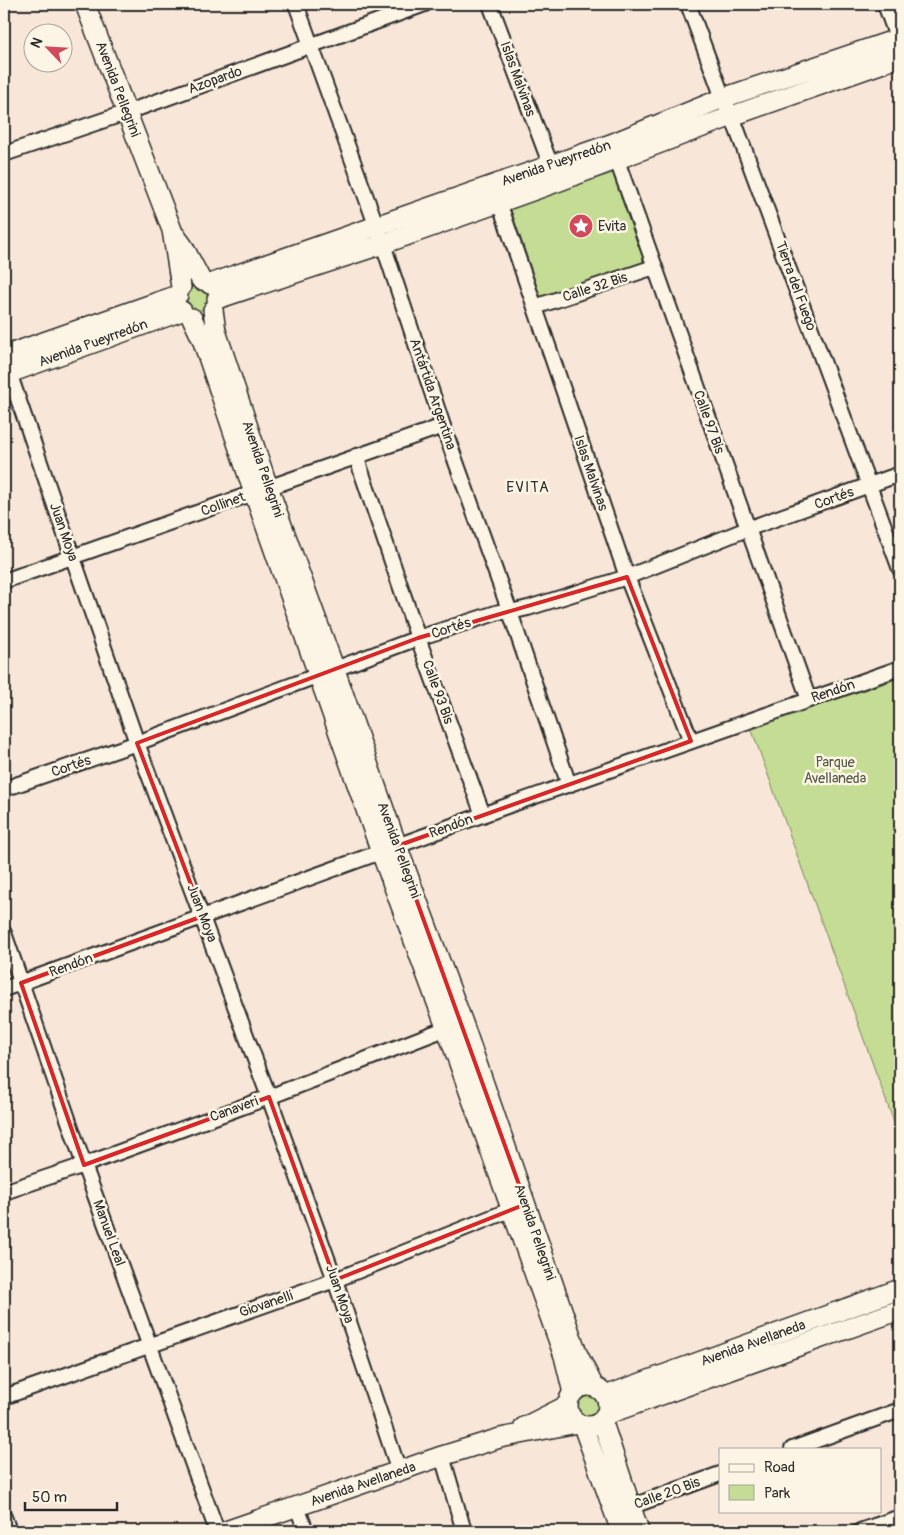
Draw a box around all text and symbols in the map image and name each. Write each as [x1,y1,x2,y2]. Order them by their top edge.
north arrow [22,22,72,72]
text: N [27,35,46,51]
street label: Avenida Pellegrini [92,39,144,140]
street label: Islas Malvinas [497,39,540,120]
street label: Azopardo [186,62,245,98]
street label: Avenida Pueyrredón [499,136,613,190]
place icon: Evita [568,213,594,239]
place label: Evita [598,218,626,235]
street label: Tierra del Fuego [772,239,820,333]
street label: Calle 32 Bis [560,268,630,305]
street label: Avenida Pueyrredón [36,315,150,371]
street label: Antártida Argentina [406,336,460,452]
street label: Calle 97 Bis [690,388,729,457]
street label: Avenida Pellegrini [239,418,288,520]
street label: Islas Malvinas [570,433,612,514]
district label: EVITA [506,478,550,497]
street label: Cortés [812,483,857,513]
street label: Collinet [199,488,248,520]
street label: Juan Moya [46,500,82,564]
street label: Cortés [429,613,474,642]
street label: Calle 93 Bis [419,658,458,727]
street label: Rendón [809,676,857,706]
street label: Cortés [49,751,94,781]
park label: Parque Avellaneda [804,754,866,787]
street label: Avenida Pellegrini [374,800,424,901]
street label: Rendón [427,810,475,842]
street label: Juan Moya [183,882,221,944]
street label: Rendón [47,949,95,981]
street label: Canaveri [208,1092,261,1126]
street label: Avenida Pellegrini [511,1181,560,1283]
street label: Manuel Leal [89,1198,129,1268]
street label: Juan Moya [322,1262,358,1326]
street label: Giovanelli [237,1287,296,1321]
street label: Avenida Avellaneda [698,1316,808,1370]
legend [719,1448,882,1512]
street label: Avenida Avellaneda [308,1458,418,1510]
text: Road [764,1458,795,1477]
street label: Calle 20 Bis [632,1473,703,1513]
scale bar [25,1480,118,1512]
text: Park [764,1484,791,1503]
text: 50 m [32,1488,67,1507]

